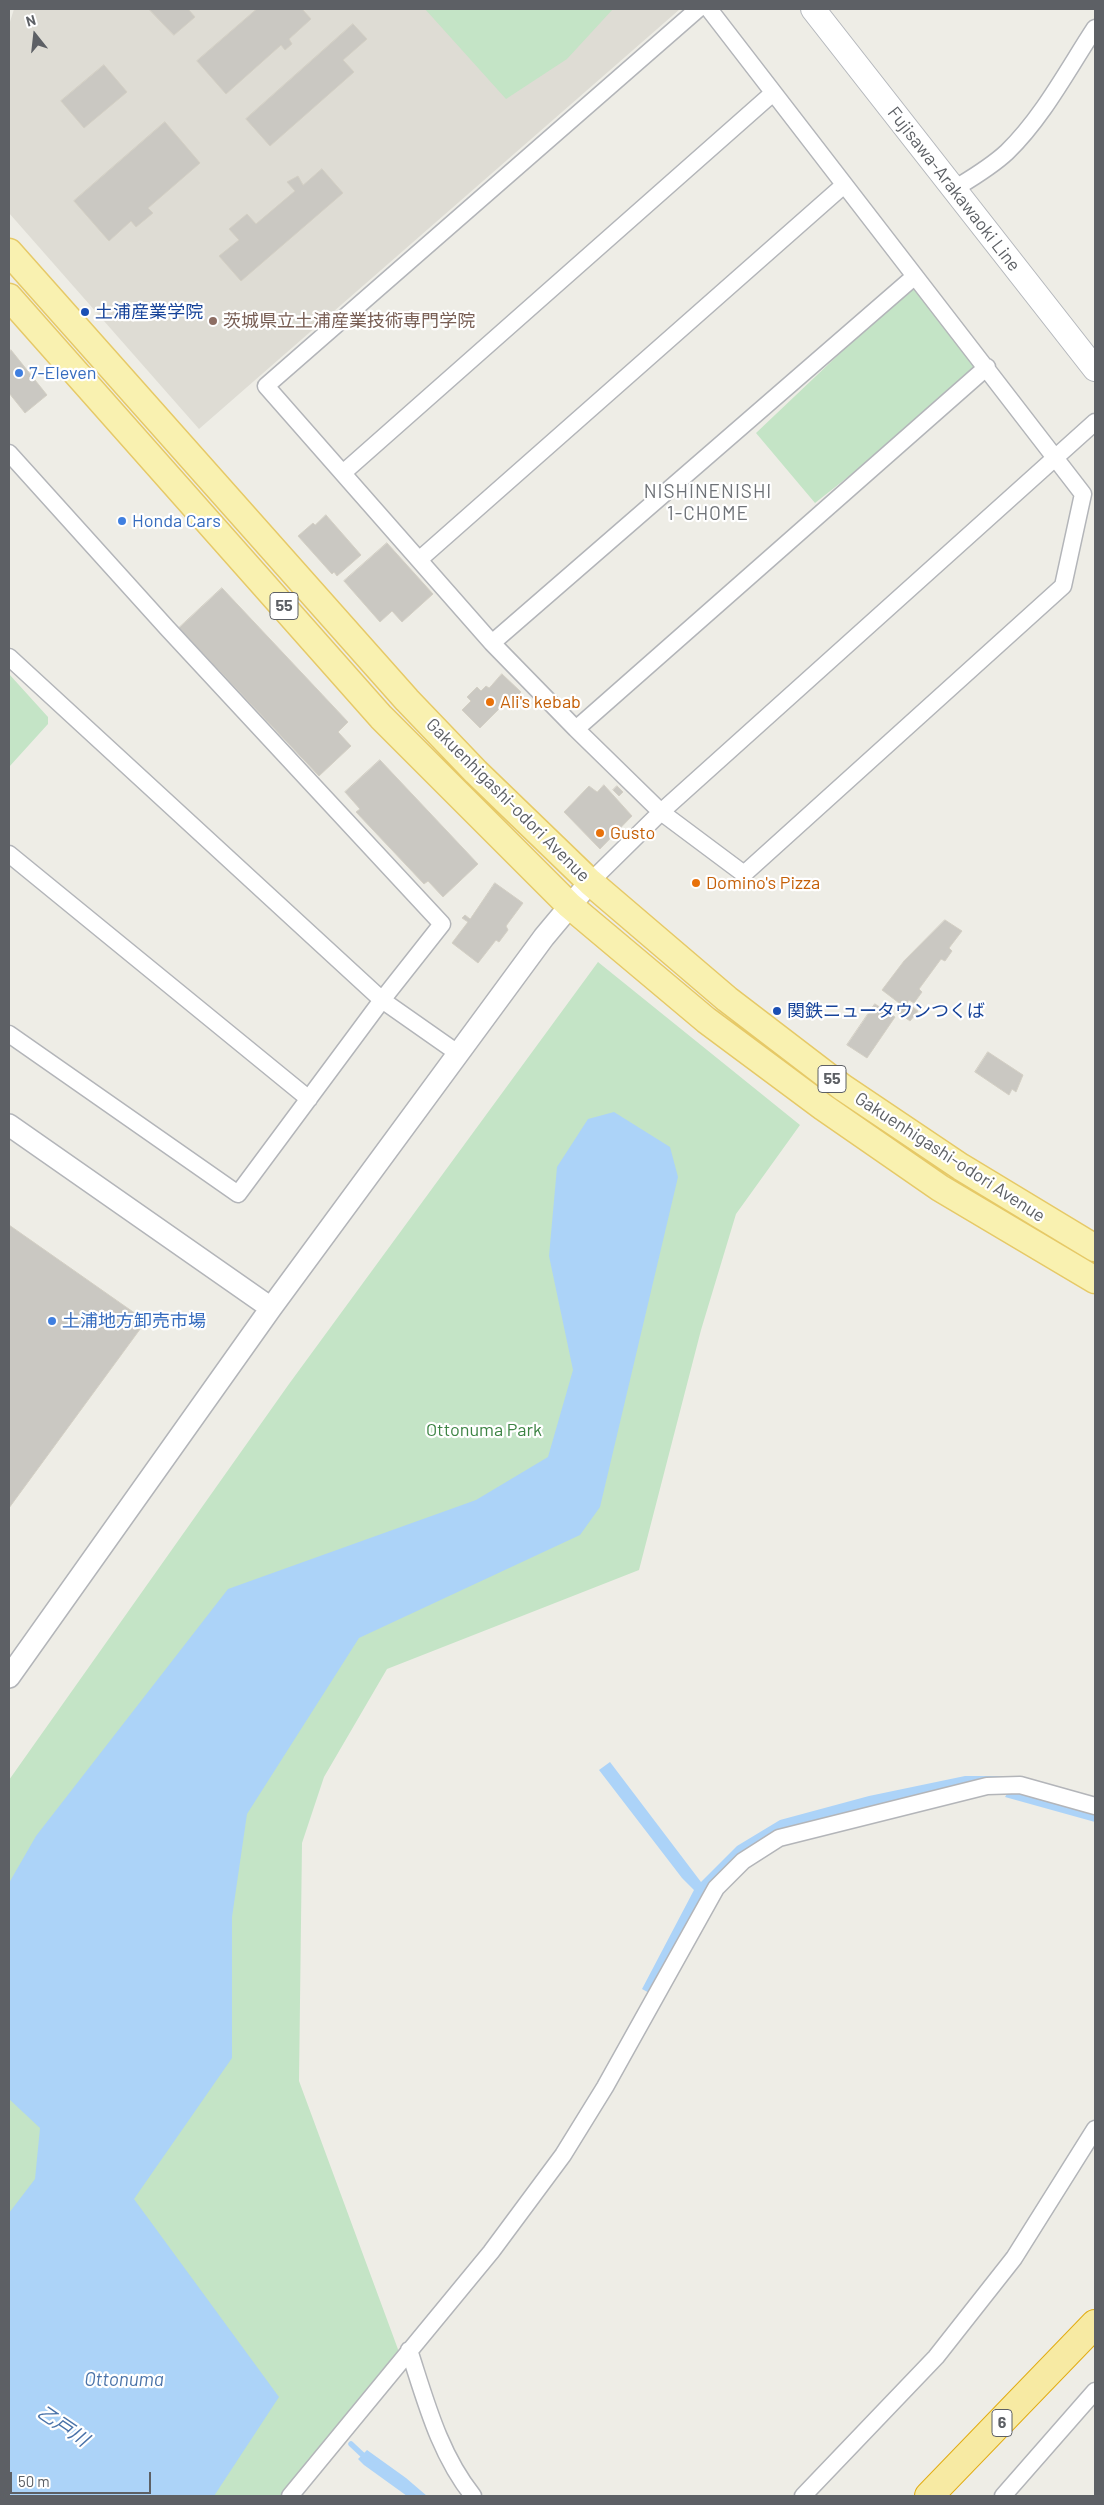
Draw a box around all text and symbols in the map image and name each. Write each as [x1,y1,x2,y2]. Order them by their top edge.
north arrow [10,10,60,60]
text: N [24,11,38,30]
street label: Fujisawa-Arakawaoki Line [883,102,1025,276]
place label: 土浦産業学院 [95,301,203,323]
marker: 土浦産業学院 [79,306,91,318]
place label: 茨城県立土浦産業技術専門学院 [223,310,475,332]
marker: 茨城県立土浦産業技術専門学院 [207,315,219,327]
place label: 7-Eleven [29,362,97,384]
marker: 7-Eleven [13,367,25,379]
district label: NISHINENISHI 1-CHOME [642,481,774,525]
place label: Honda Cars [132,510,221,532]
marker: Honda Cars [116,515,128,527]
road number: 55 [270,592,298,620]
place label: Ali's kebab [500,691,581,713]
marker: Ali's kebab [484,696,496,708]
street label: Gakuenhigashi-odori Avenue [422,714,594,886]
place label: Gusto [610,822,655,844]
marker: Gusto [594,827,606,839]
place label: Domino's Pizza [706,872,820,894]
marker: Domino's Pizza [690,877,702,889]
place label: 関鉄ニュータウンつくば [787,1000,985,1022]
marker: 関鉄ニュータウンつくば [771,1005,783,1017]
road number: 55 [818,1066,846,1092]
street label: Gakuenhigashi-odori Avenue [851,1087,1049,1227]
place label: 土浦地方卸売市場 [62,1310,206,1332]
marker: 土浦地方卸売市場 [46,1315,58,1327]
park label: Ottonuma Park [426,1419,542,1441]
water label: Ottonuma [84,2369,164,2391]
water label: 乙戸川 [33,2401,93,2451]
road number: 6 [992,2410,1012,2436]
scale bar [12,2462,154,2494]
text: 50 m [18,2472,50,2490]

